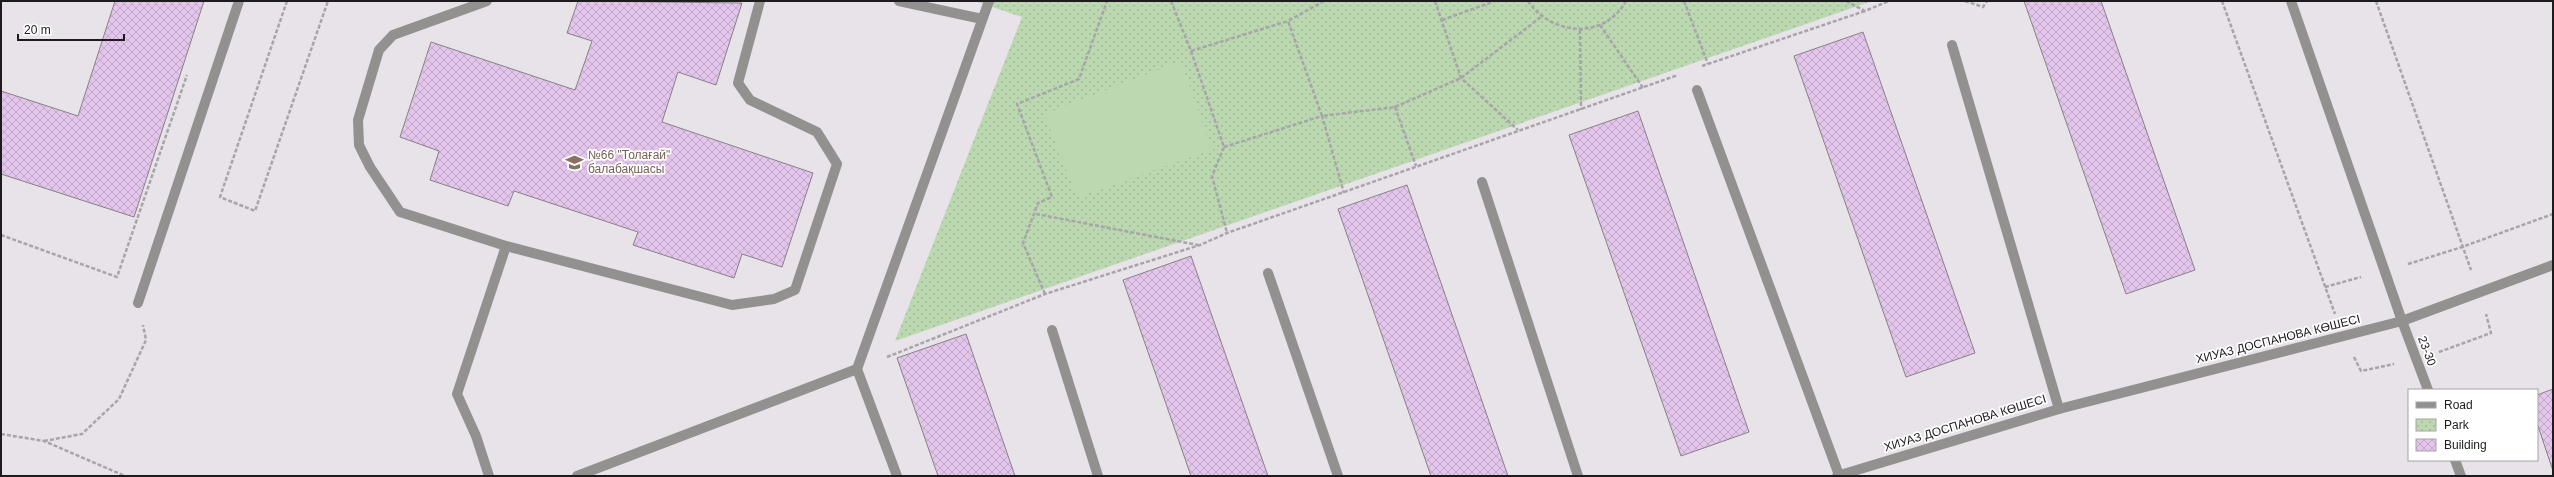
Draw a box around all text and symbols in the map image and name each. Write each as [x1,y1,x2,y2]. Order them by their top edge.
scale bar [18,16,124,42]
text: 20 m [24,23,51,37]
place label: №66 "Толағай" балабақшасы [588,148,670,176]
school or university icon: №66 "Толағай" балабақшасы [565,152,585,172]
street label: ХИУАЗ ДОСПАНОВА КӨШЕСІ [2194,312,2362,366]
street label: 23-30 [2415,334,2439,368]
legend [2408,389,2538,461]
street label: ХИУАЗ ДОСПАНОВА КӨШЕСІ [1882,392,2048,454]
text: Road [2444,398,2473,412]
text: Park [2444,418,2470,432]
text: Building [2444,438,2487,452]

